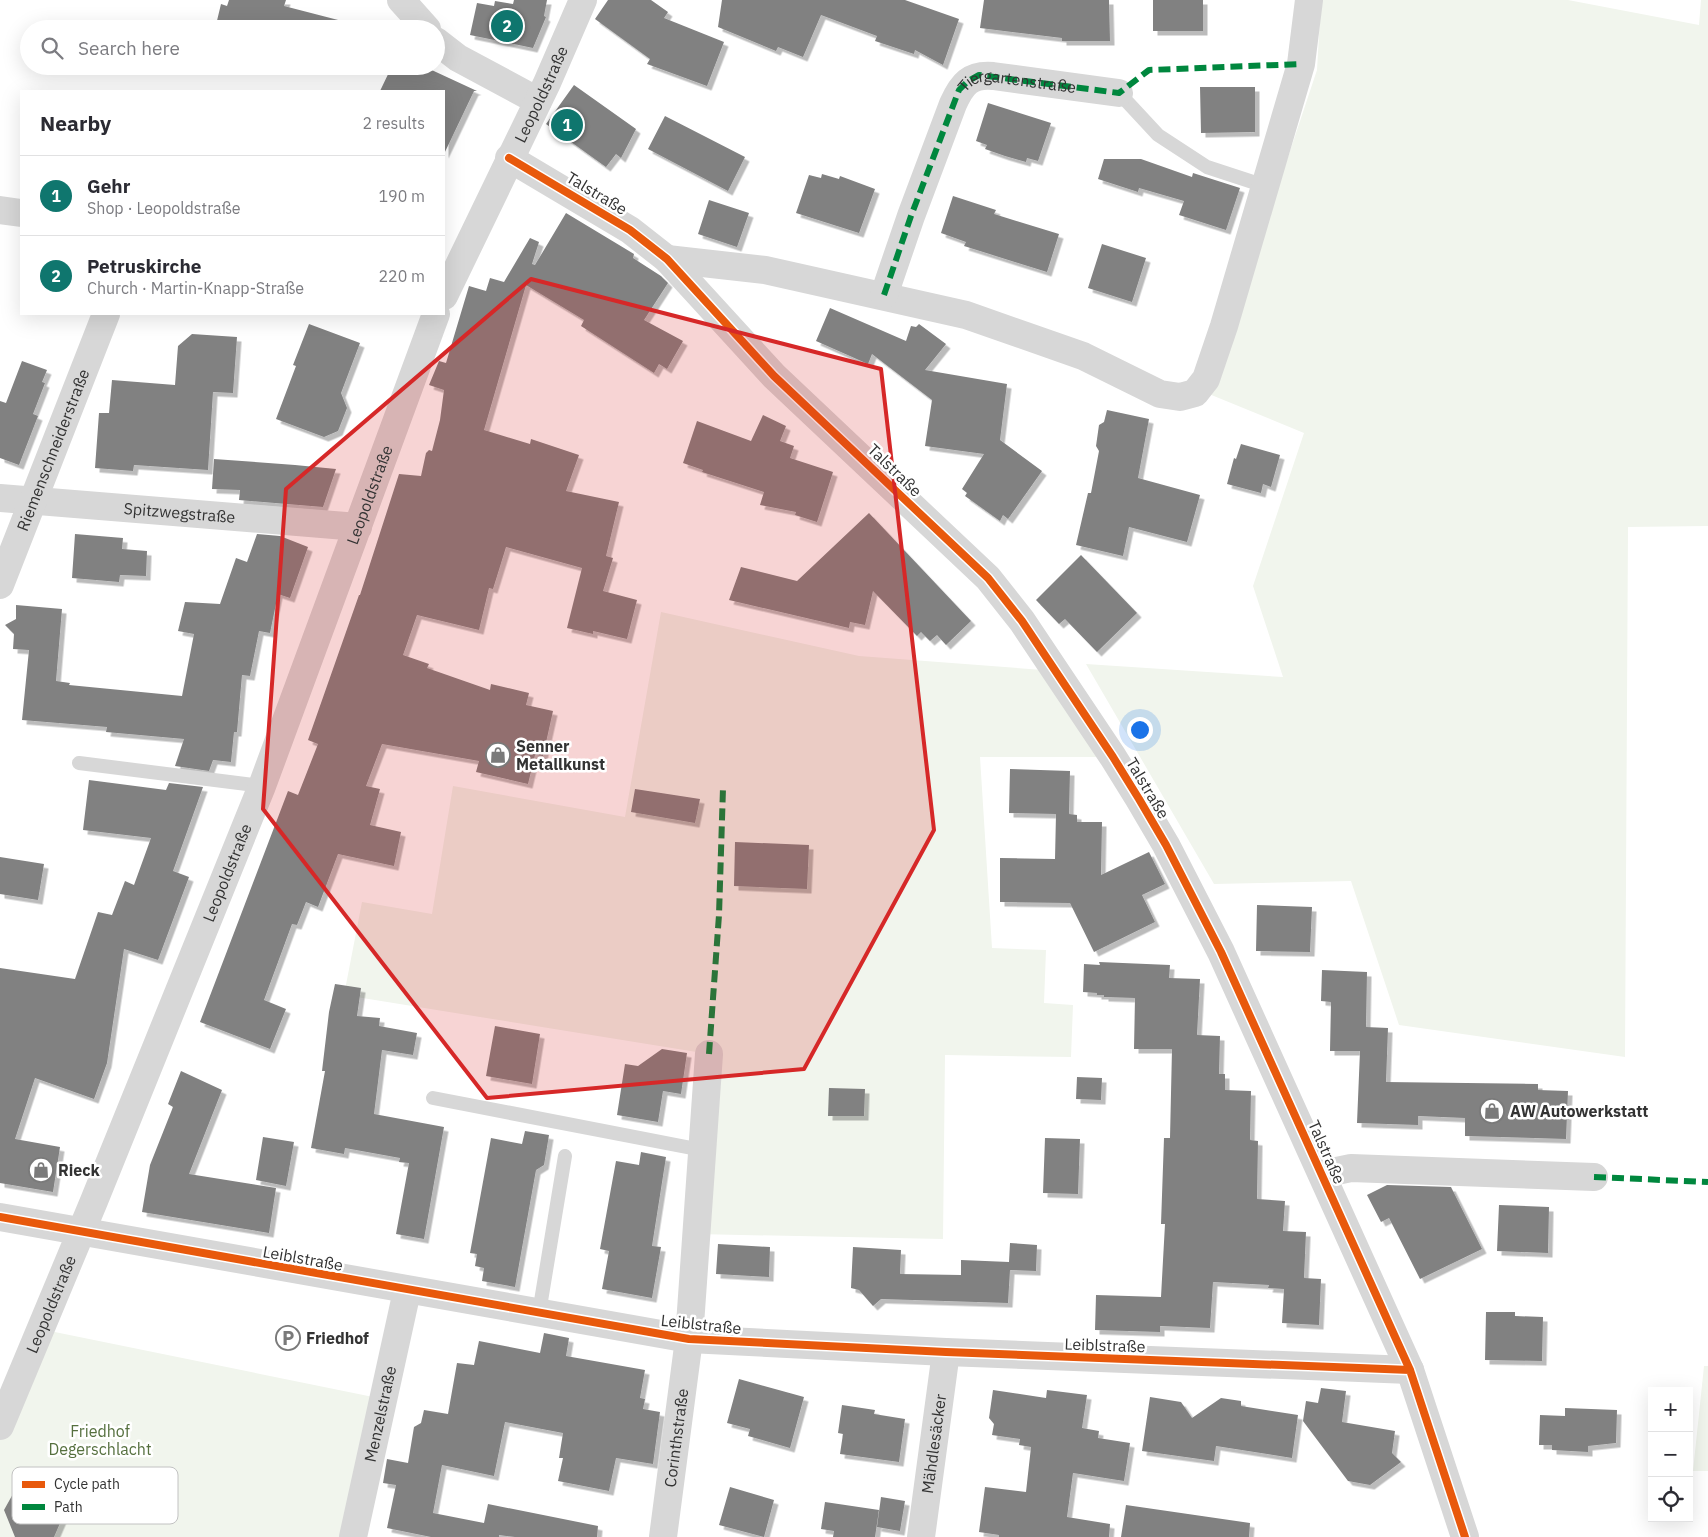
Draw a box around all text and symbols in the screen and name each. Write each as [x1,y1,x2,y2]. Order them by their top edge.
pin: 2 [491,7,523,45]
search box [20,20,445,75]
icon: search [38,34,66,62]
text: Search here [78,36,180,60]
street label: Leopoldstraße [510,43,572,146]
street label: Tiergartenstraße [953,66,1078,97]
pin: 1 [551,106,583,144]
text: Nearby [40,109,111,137]
text: 2 results [362,113,425,133]
street label: Talstraße [563,167,631,219]
text: Gehr [87,174,130,198]
text: 1 [51,186,61,206]
text: 190 m [378,186,425,206]
text: Shop · Leopoldstraße [87,198,241,218]
text: Petruskirche [87,254,201,278]
text: 2 [51,266,61,286]
text: 220 m [378,266,425,286]
text: Church · Martin-Knapp-Straße [87,278,304,298]
street label: Riemenschneiderstraße [12,366,94,534]
street label: Talstraße [864,439,926,501]
street label: Leopoldstraße [342,442,397,547]
street label: Spitzwegstraße [123,498,236,527]
your location [1127,717,1153,743]
place label: Senner Metallkunst [516,736,605,774]
shop icon: Senner Metallkunst [485,742,511,768]
street label: Talstraße [1122,754,1174,822]
street label: Leopoldstraße [198,820,256,925]
shop icon: AW Autowerkstatt [1479,1098,1505,1124]
place label: AW Autowerkstatt [1510,1101,1648,1121]
street label: Talstraße [1304,1117,1350,1187]
shop icon: Rieck [28,1157,54,1183]
place label: Rieck [58,1160,101,1180]
street label: Leiblstraße [261,1241,345,1275]
street label: Leopoldstraße [22,1252,80,1356]
street label: Leiblstraße [660,1310,743,1338]
parking icon: Friedhof [275,1325,301,1351]
place label: Friedhof [306,1328,369,1348]
street label: Leiblstraße [1064,1334,1146,1356]
street label: Menzelstraße [360,1364,400,1464]
street label: Corinthstraße [660,1387,692,1488]
map controls [1648,1387,1693,1522]
button: + [1648,1387,1693,1432]
street label: Mähdlesäcker [917,1393,950,1495]
park label: Friedhof Degerschlacht [48,1421,152,1459]
button: − [1648,1432,1693,1477]
legend [12,1467,178,1524]
text: Cycle path [54,1475,120,1493]
button: locate [1648,1477,1693,1522]
text: Path [54,1498,83,1516]

